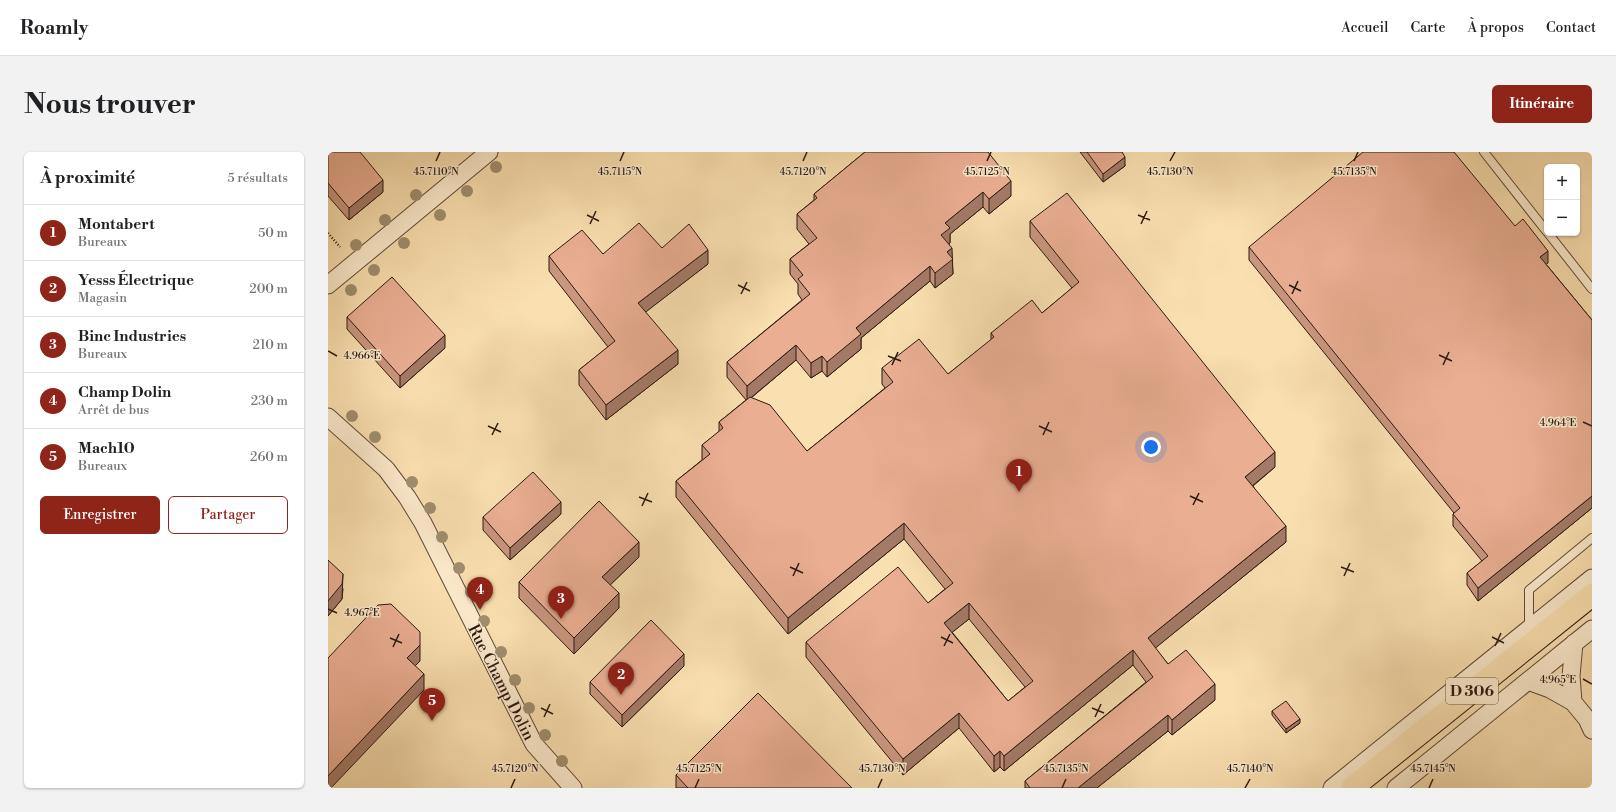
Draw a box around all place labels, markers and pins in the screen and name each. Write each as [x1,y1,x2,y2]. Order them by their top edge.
pin: 1 [1006,459,1032,492]
pin: 4 [467,577,493,610]
pin: 3 [548,586,574,619]
pin: 2 [608,662,634,695]
pin: 5 [419,688,445,721]

